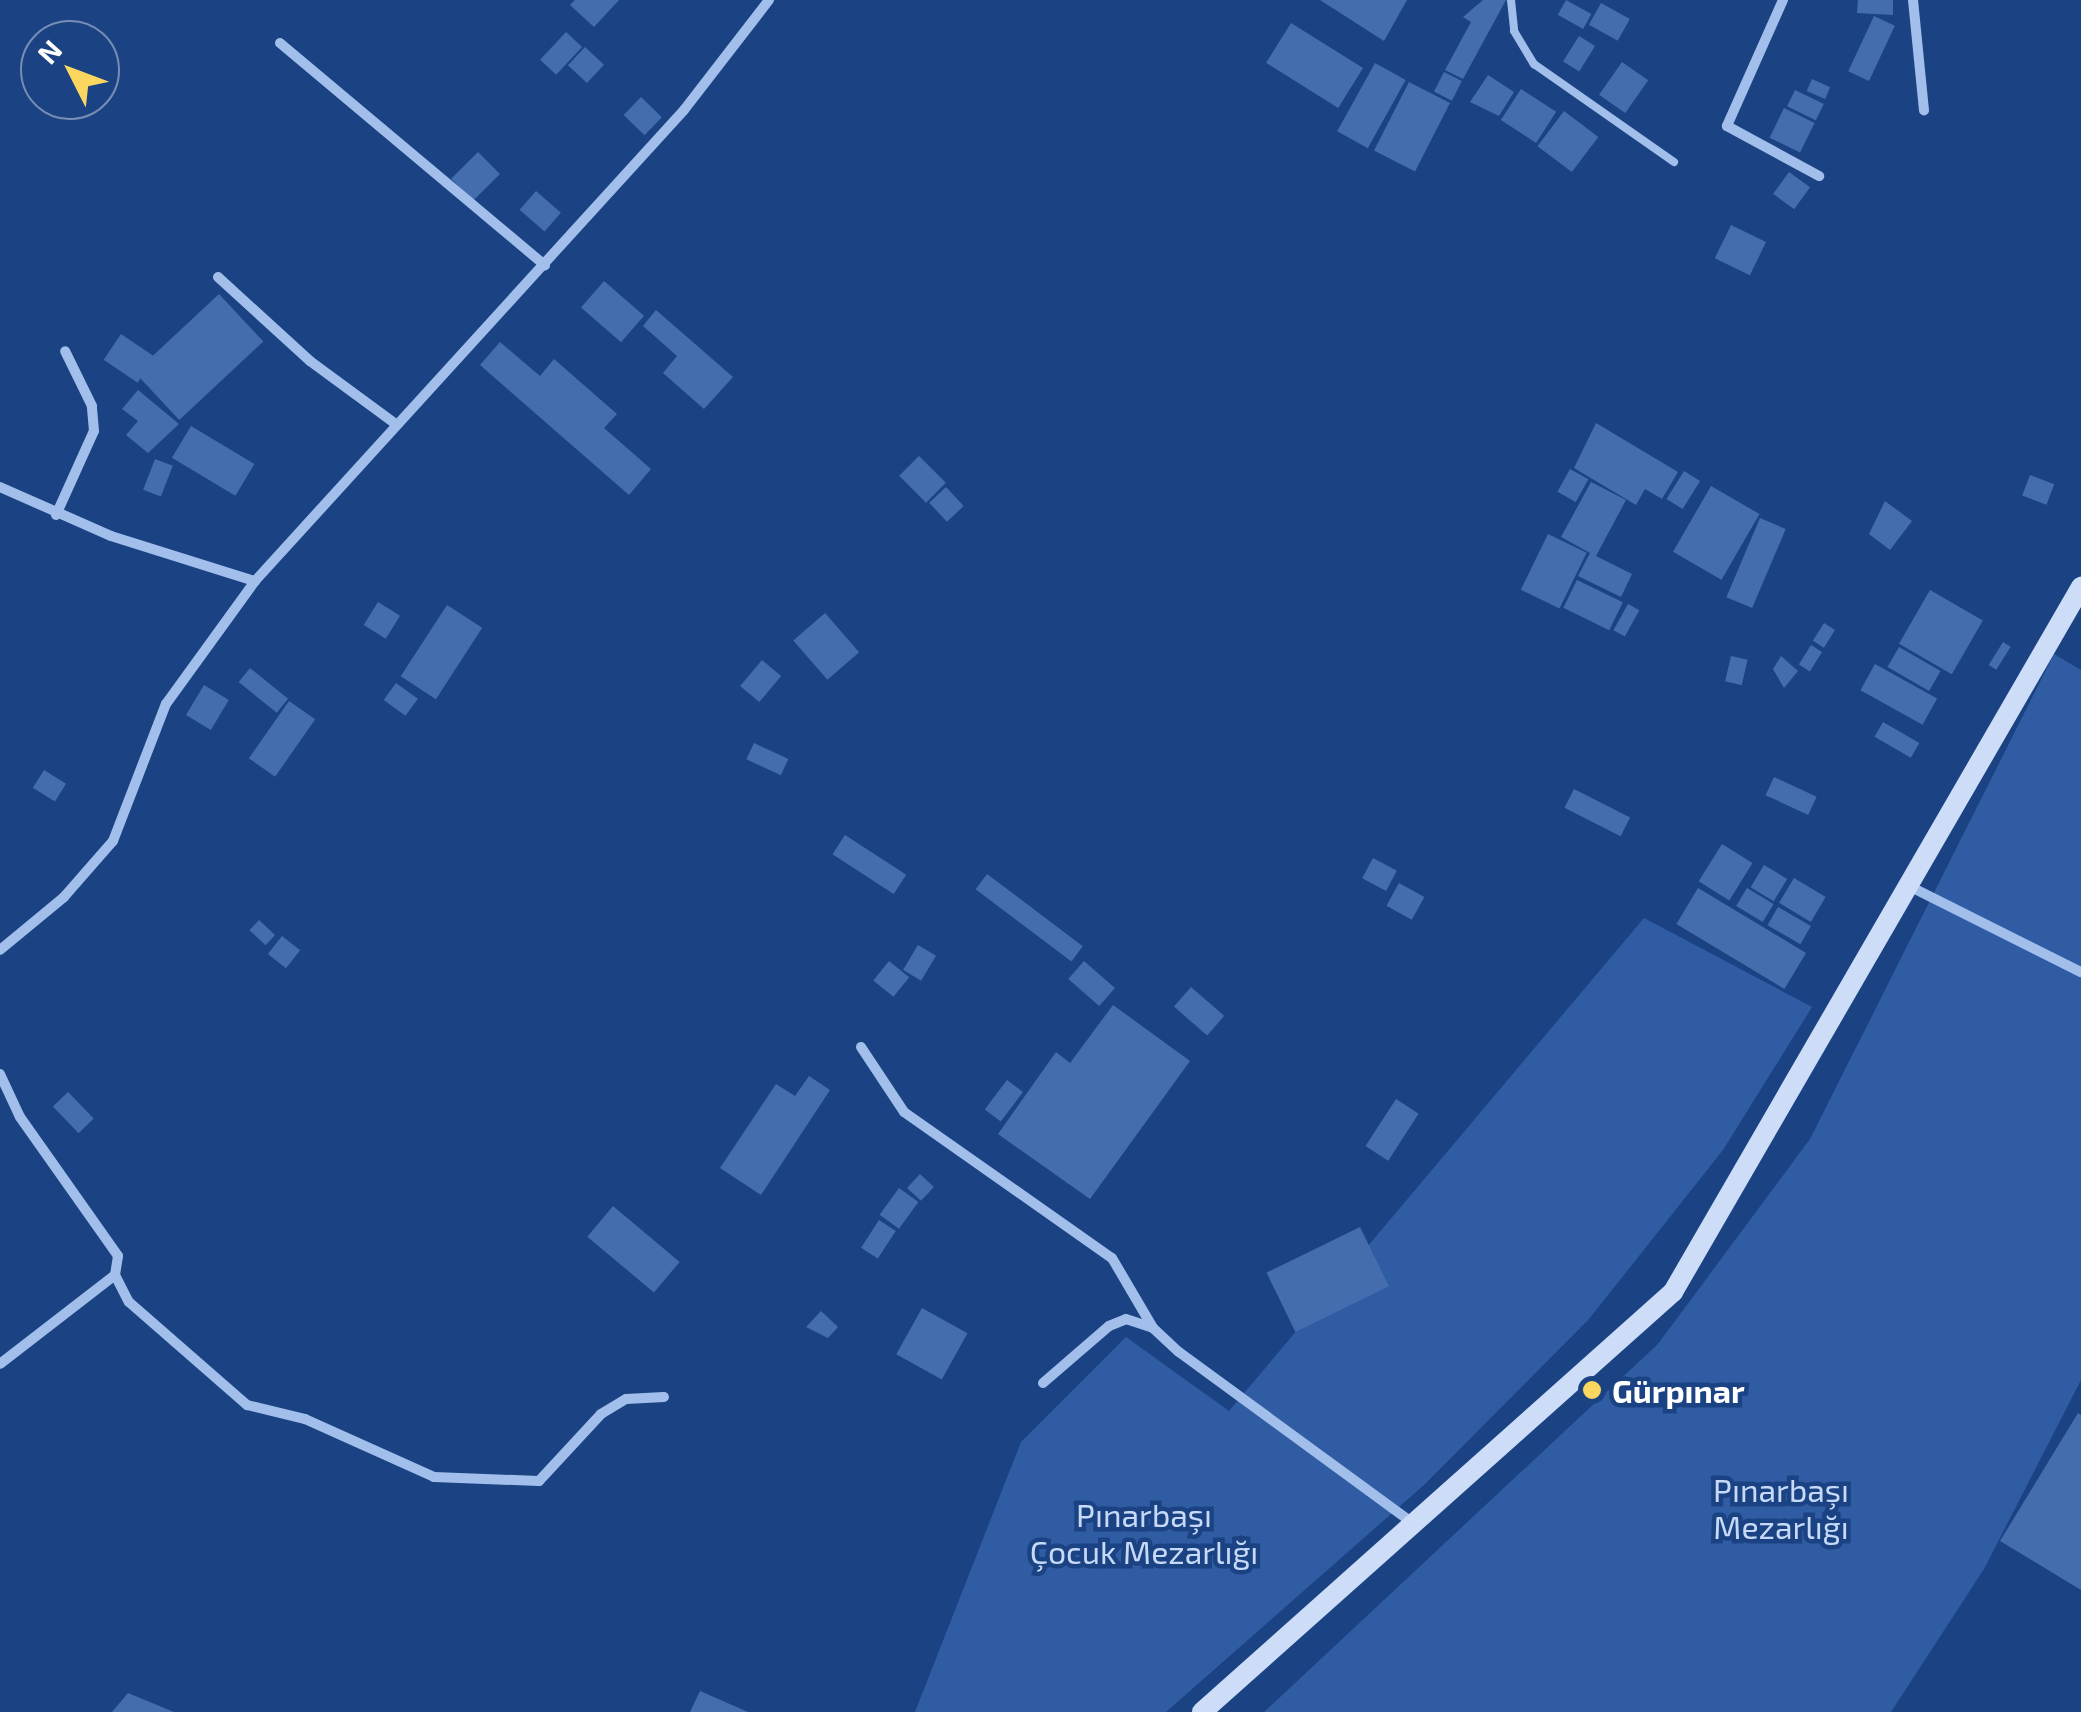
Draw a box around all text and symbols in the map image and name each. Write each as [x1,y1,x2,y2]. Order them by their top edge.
north arrow [20,20,120,120]
text: N [30,32,69,70]
place label: Gürpınar [1612,1371,1745,1409]
marker: Gürpınar [1581,1379,1603,1401]
park label: Pınarbaşı Mezarlığı [1713,1471,1849,1546]
park label: Pınarbaşı Çocuk Mezarlığı [1030,1496,1258,1571]

